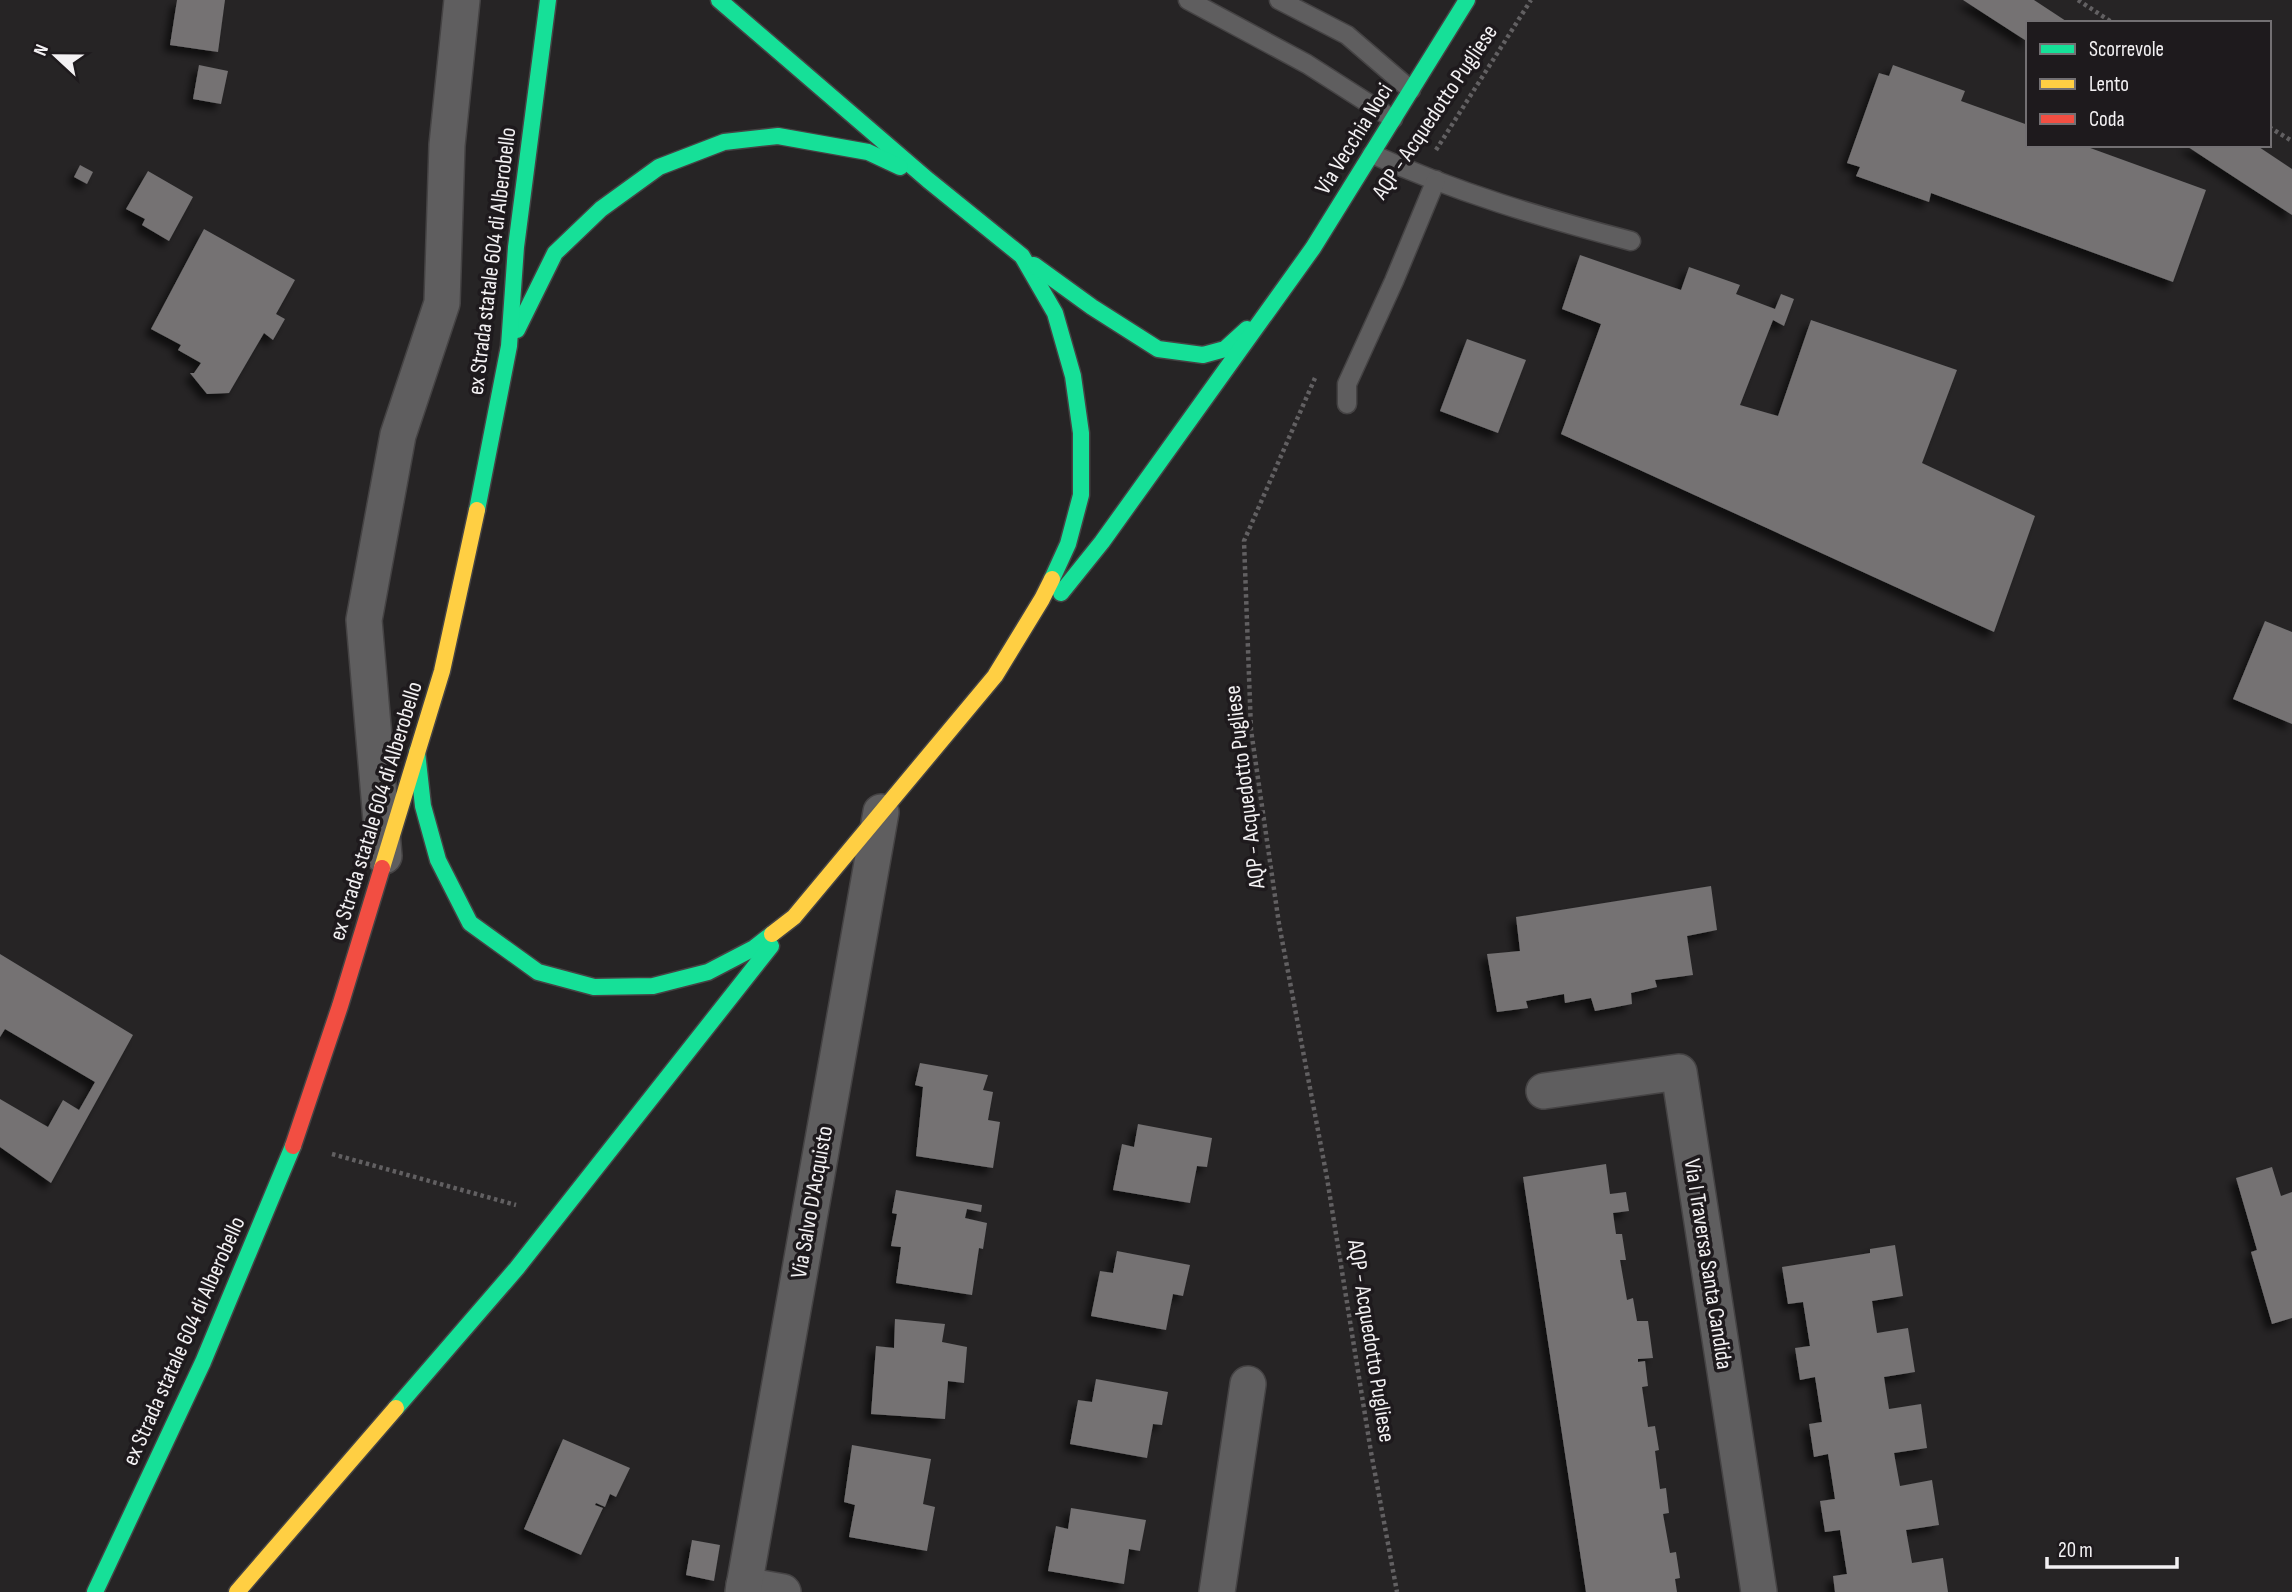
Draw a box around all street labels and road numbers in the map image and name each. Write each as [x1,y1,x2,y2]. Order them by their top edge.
street label: AQP - Acquedotto Pugliese [1366,19,1504,205]
street label: Via Vecchia Noci [1309,78,1399,200]
street label: ex Strada statale 604 di Alberobello [462,126,522,396]
street label: ex Strada statale 604 di Alberobello [323,678,429,944]
street label: AQP - Acquedotto Pugliese [1219,684,1271,891]
street label: Via Salvo D'Acquisto [785,1124,839,1280]
street label: Via I Traversa Santa Candida [1678,1157,1738,1371]
street label: ex Strada statale 604 di Alberobello [116,1212,252,1470]
street label: AQP - Acquedotto Pugliese [1341,1237,1401,1444]

